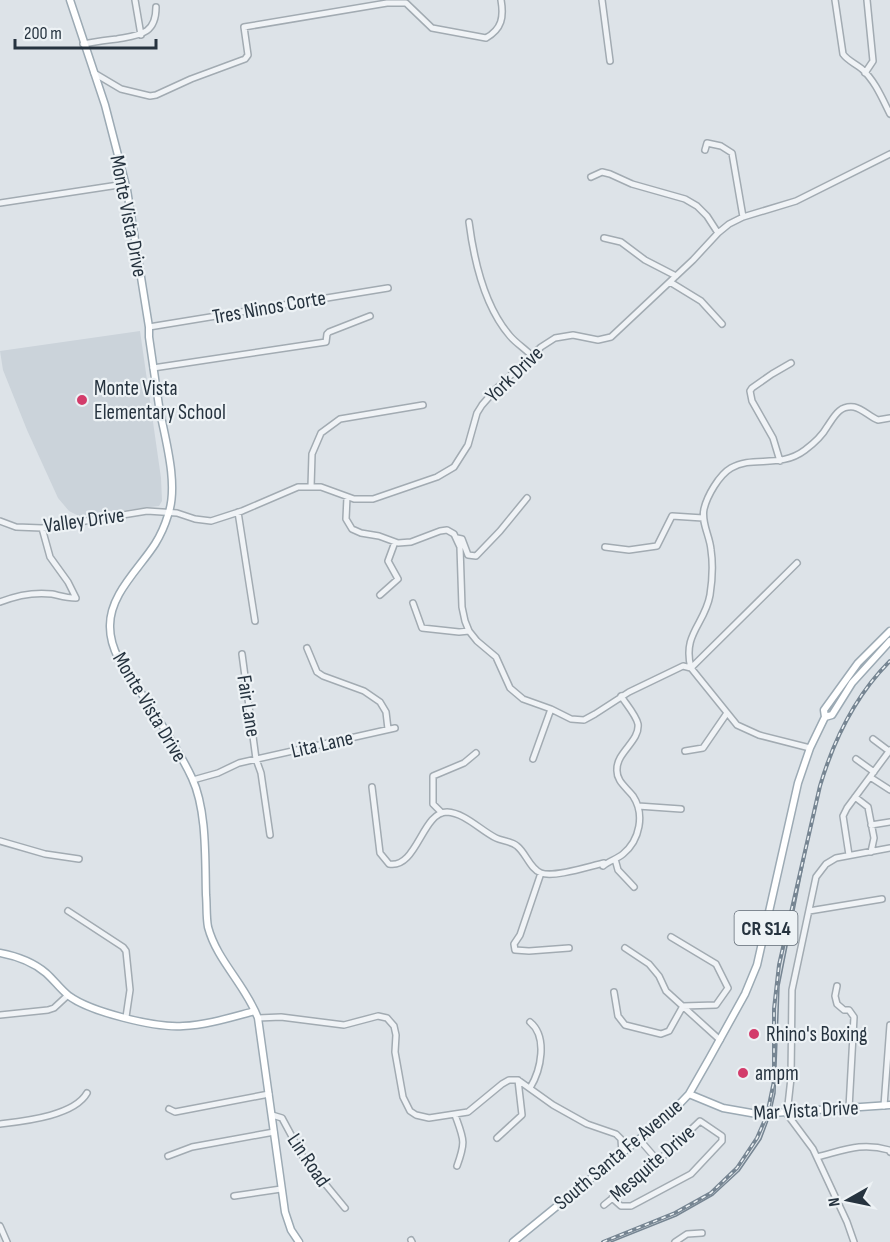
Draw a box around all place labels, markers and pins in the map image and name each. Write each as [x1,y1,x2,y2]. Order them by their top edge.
place label: Monte Vista Elementary School [94,376,226,425]
marker: Monte Vista Elementary School [75,393,89,407]
place label: Rhino's Boxing [766,1022,868,1047]
marker: Rhino's Boxing [747,1027,761,1041]
place label: ampm [755,1061,799,1086]
marker: ampm [736,1066,750,1080]

